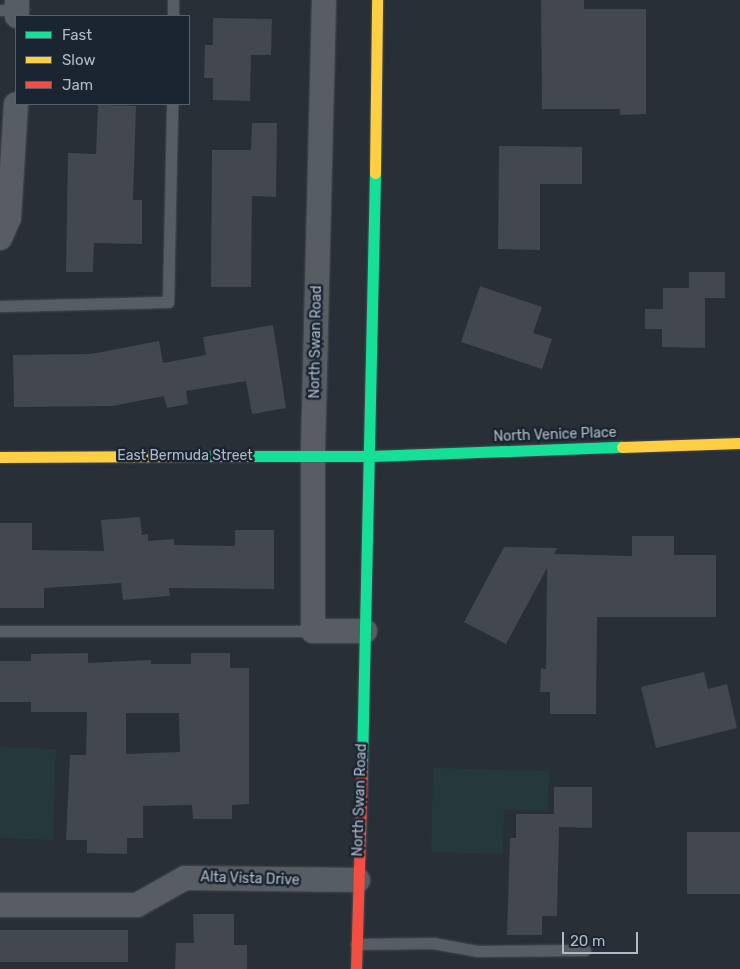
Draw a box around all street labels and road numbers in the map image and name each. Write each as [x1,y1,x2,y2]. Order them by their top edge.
street label: North Swan Road [307,285,325,399]
street label: North Venice Place [493,424,617,446]
street label: East Bermuda Street [117,448,253,464]
street label: North Swan Road [350,743,370,857]
street label: Alta Vista Drive [200,869,300,889]

